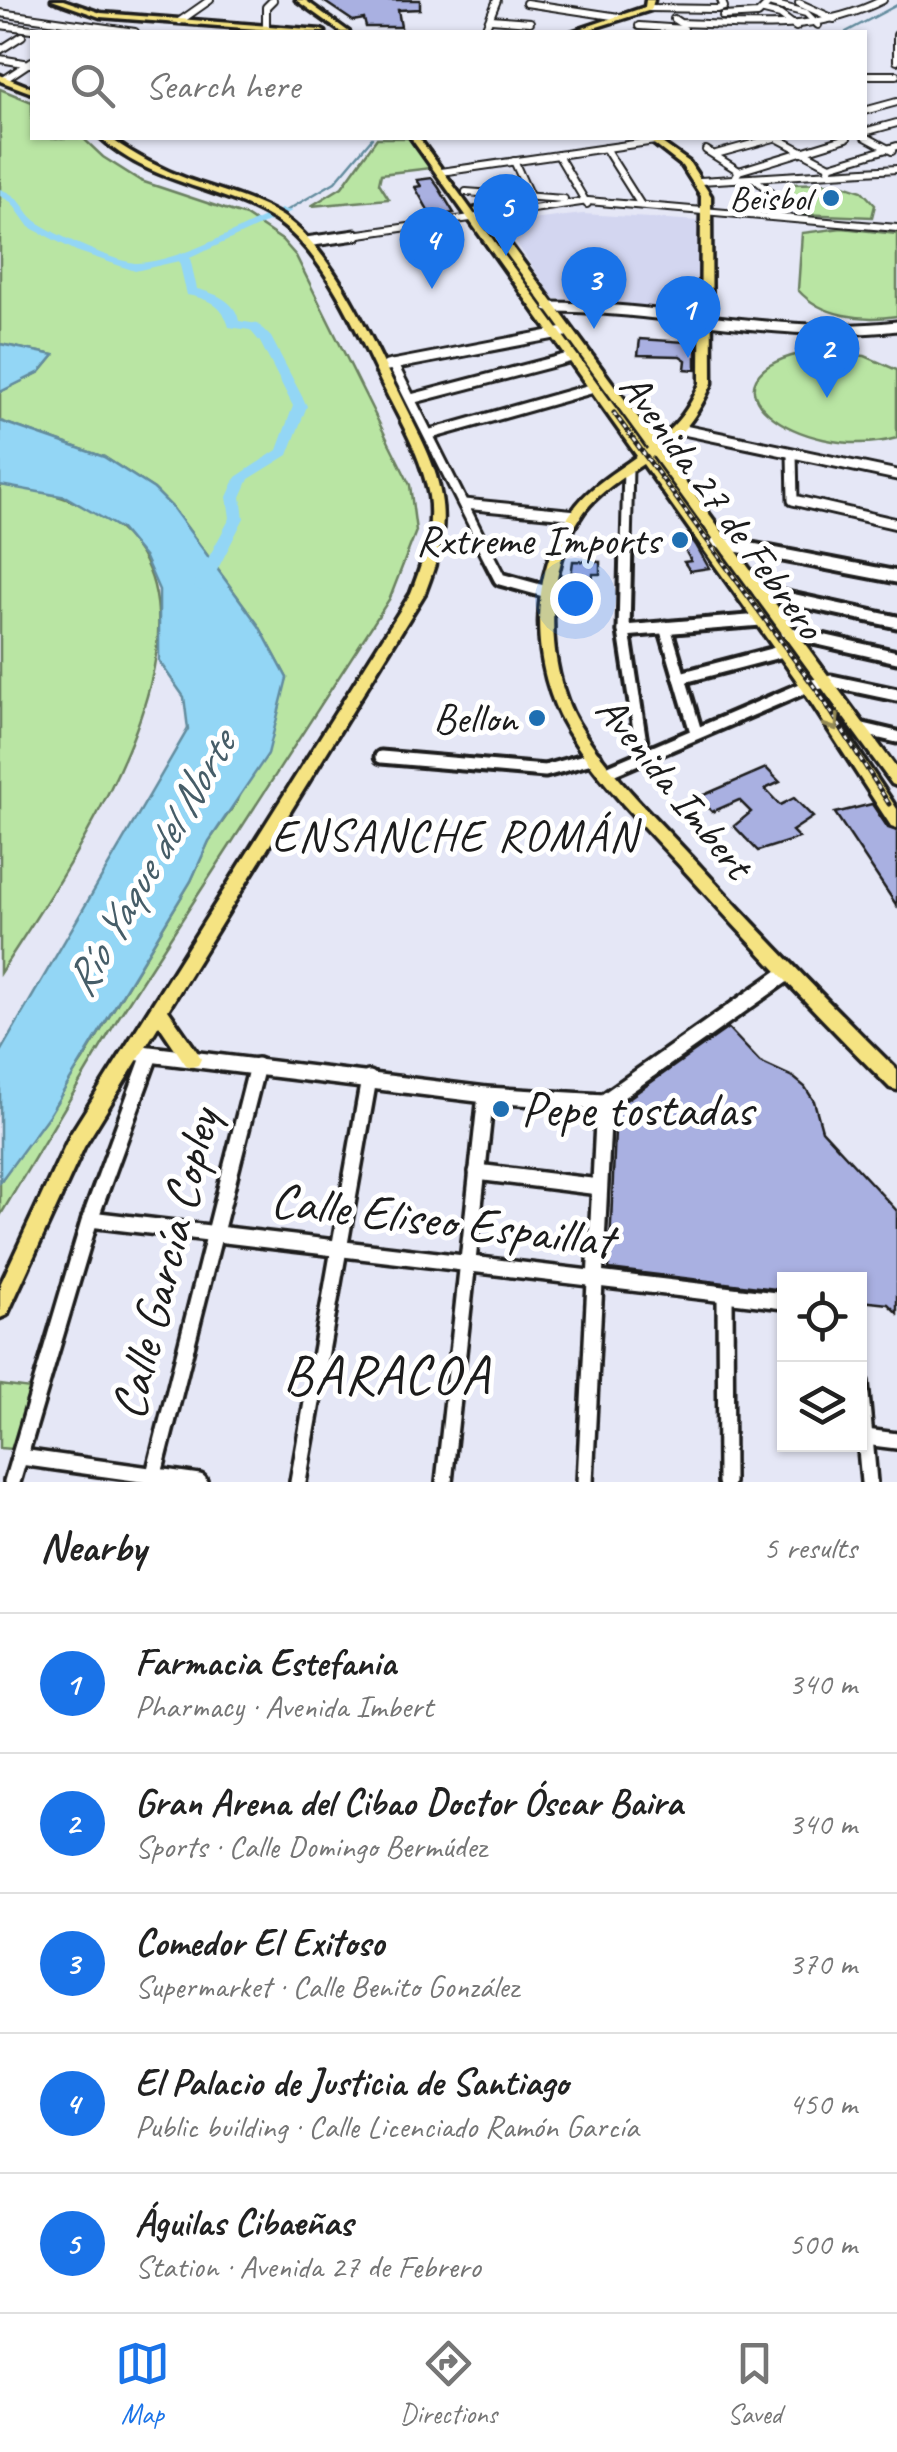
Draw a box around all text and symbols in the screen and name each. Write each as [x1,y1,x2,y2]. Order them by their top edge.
search box [30,30,867,140]
icon: search [65,58,120,113]
text: Search here [145,62,300,109]
pin: 5 [474,174,538,256]
place label: Beisbol [729,176,817,221]
marker: Beisbol [820,187,842,209]
pin: 4 [400,206,464,289]
pin: 3 [562,246,626,329]
pin: 1 [656,276,720,358]
pin: 2 [794,316,860,398]
street label: Avenida 27 de Febrero [608,363,838,651]
place label: Rxtreme Imports [416,514,664,567]
marker: Rxtreme Imports [669,529,691,551]
your location [550,573,601,624]
street label: Avenida Imbert [584,685,766,892]
place label: Bellon [433,692,519,745]
marker: Bellon [526,707,548,729]
one-way arrow [821,714,840,732]
water label: Río Yaque del Norte [51,716,252,1006]
district label: ENSANCHE ROMÁN [272,807,643,864]
place label: Pepe tostadas [521,1078,757,1141]
marker: Pepe tostadas [490,1098,512,1120]
street label: Calle García Copley [96,1099,235,1425]
street label: Calle Eliseo Espaillat [268,1168,623,1273]
map controls [777,1272,867,1452]
button: locate [777,1272,867,1362]
district label: BARACOA [283,1340,491,1410]
button: layers [777,1362,867,1452]
text: Nearby [40,1521,146,1574]
text: 5 results [763,1527,857,1568]
text: Farmacia Estefania [135,1639,396,1686]
text: 1 [65,1663,80,1704]
text: 340 m [788,1663,857,1704]
text: Pharmacy · Avenida Imbert [135,1686,433,1727]
text: Gran Arena del Cibao Doctor Óscar Baira [135,1779,682,1826]
text: 2 [65,1803,80,1844]
text: 340 m [788,1803,857,1844]
text: Sports · Calle Domingo Bermúdez [135,1826,486,1867]
text: Comedor El Exitoso [135,1919,384,1966]
text: 3 [65,1943,80,1984]
text: 370 m [788,1943,857,1984]
text: Supermarket · Calle Benito González [135,1966,519,2007]
text: El Palacio de Justicia de Santiago [135,2059,568,2106]
text: 4 [65,2083,80,2124]
text: 450 m [788,2083,857,2124]
text: Public building · Calle Licenciado Ramón García [135,2106,639,2147]
text: Águilas Cibaeñas [135,2199,353,2246]
text: 5 [66,2223,79,2264]
text: 500 m [788,2223,857,2264]
text: Station · Avenida 27 de Febrero [135,2246,480,2287]
tab: Map [115,2336,170,2431]
tab: Directions [400,2336,497,2431]
tab: Saved [727,2336,782,2431]

